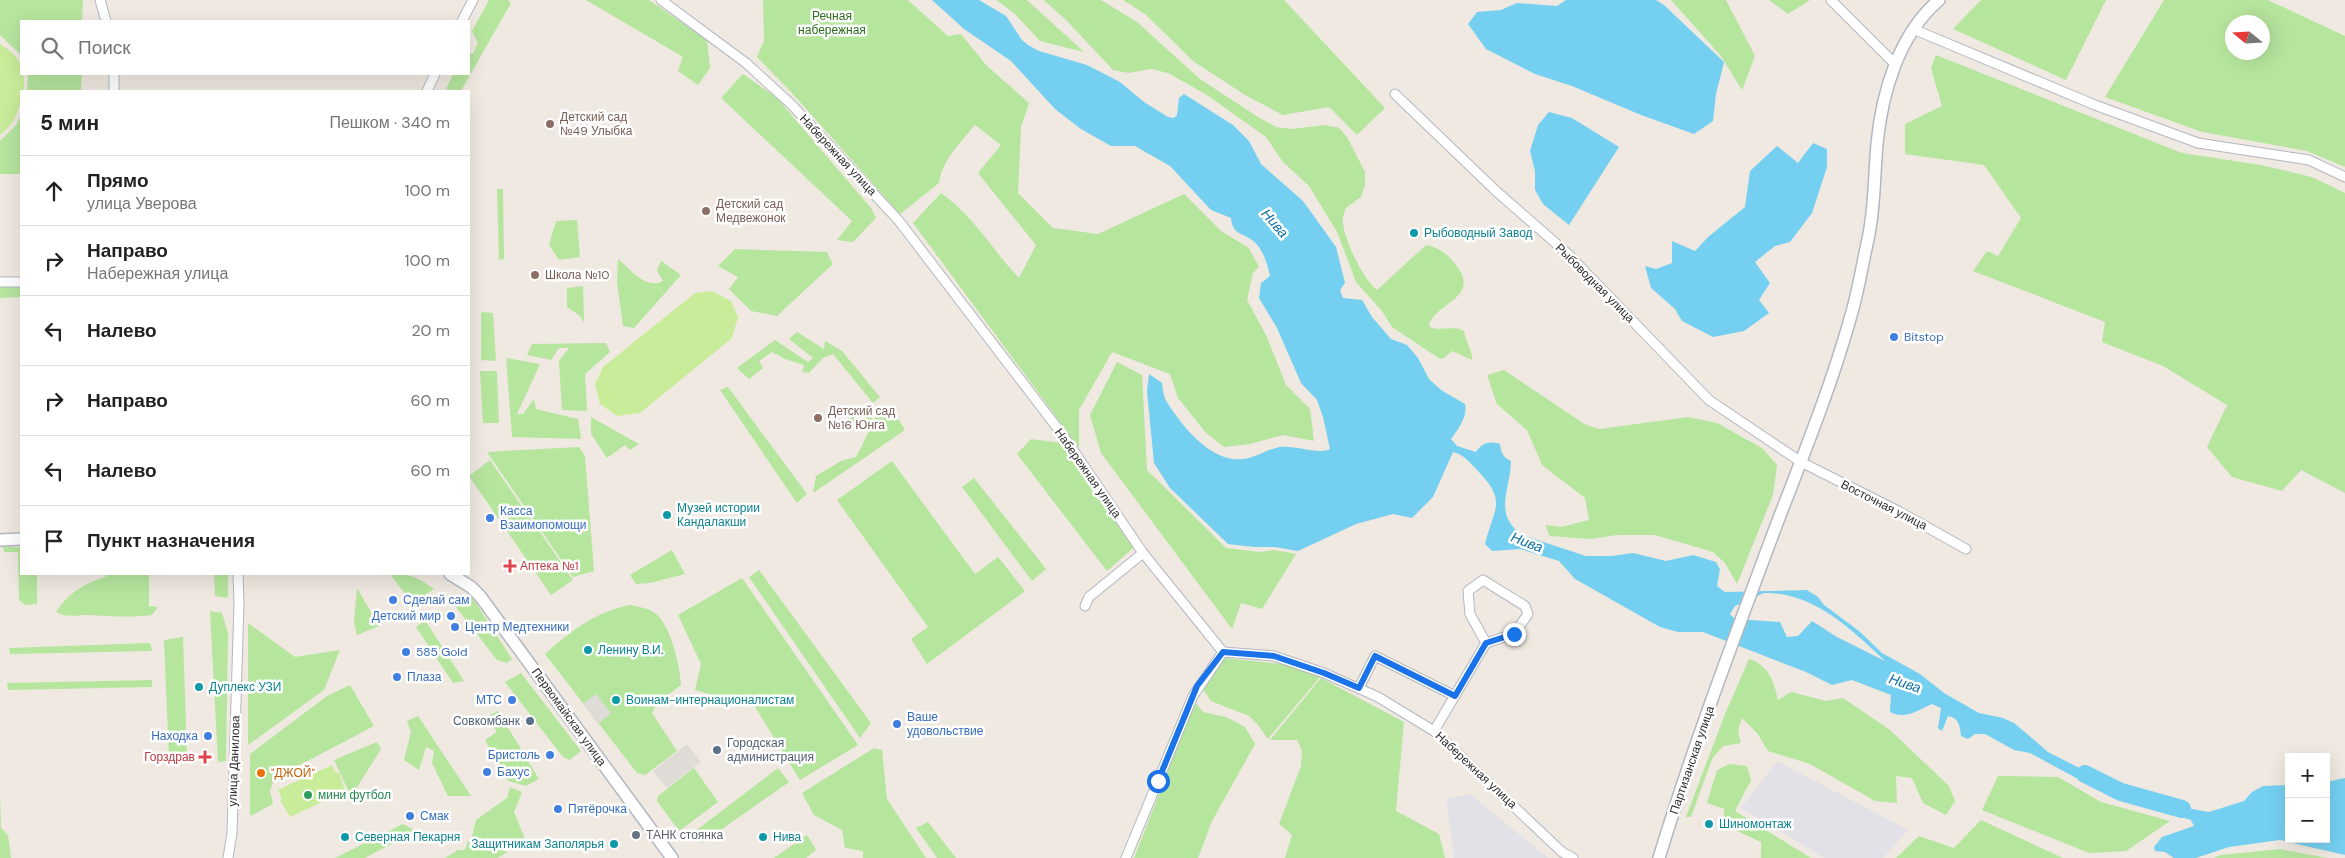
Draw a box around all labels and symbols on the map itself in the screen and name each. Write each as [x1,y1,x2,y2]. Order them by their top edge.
park label: Речная набережная [798,8,866,38]
north arrow [2225,15,2270,60]
place label: Детский сад №49 Улыбка [560,109,633,139]
street label: Набережная улица [796,111,880,199]
marker: Детский сад №49 Улыбка [544,118,556,130]
place label: Детский сад Медвежонок [716,196,786,226]
marker: Детский сад Медвежонок [700,205,712,217]
water label: Нива [1257,205,1293,241]
place label: Рыбоводный Завод [1424,225,1533,241]
marker: Рыбоводный Завод [1408,227,1420,239]
street label: Рыбоводная улица [1552,240,1638,326]
place label: Школа №10 [545,267,610,283]
marker: Школа №10 [529,269,541,281]
place label: Bitstop [1904,329,1944,345]
marker: Bitstop [1888,331,1900,343]
place label: Детский сад №16 Юнга [828,403,895,433]
marker: Детский сад №16 Юнга [812,412,824,424]
street label: Набережная улица [1051,425,1125,521]
street label: Восточная улица [1838,476,1930,534]
place label: Музей истории Кандалакши [677,500,760,530]
place label: Касса Взаимопомощи [500,503,586,533]
marker: Музей истории Кандалакши [661,509,673,521]
marker: Касса Взаимопомощи [484,512,496,524]
water label: Нива [1509,528,1546,556]
place label: Аптека №1 [520,558,579,574]
marker: Аптека №1 [504,560,516,572]
place label: Сделай сам [403,592,469,608]
marker: Сделай сам [387,594,399,606]
place label: Детский мир [372,608,441,624]
marker: Детский мир [445,610,457,622]
place label: Центр Медтехники [465,619,569,635]
marker: Центр Медтехники [449,621,461,633]
route end [1503,623,1526,646]
place label: Ленину В.И. [598,642,663,658]
place label: 585 Gold [416,644,468,660]
marker: Ленину В.И. [582,644,594,656]
marker: 585 Gold [400,646,412,658]
street label: Первомайская улица [528,665,610,769]
place label: Плаза [407,669,442,685]
water label: Нива [1887,669,1924,697]
marker: Плаза [391,671,403,683]
place label: Дуплекс УЗИ [209,679,281,695]
marker: Дуплекс УЗИ [193,681,205,693]
place label: МТС [476,692,502,708]
place label: Воинам-интернационалистам [626,692,794,708]
marker: МТС [506,694,518,706]
marker: Воинам-интернационалистам [610,694,622,706]
street label: Партизанская улица [1666,703,1718,816]
place label: Ваше удовольствие [907,709,984,739]
place label: Совкомбанк [453,713,521,729]
street label: улица Данилова [224,715,244,807]
marker: Совкомбанк [524,715,536,727]
marker: Ваше удовольствие [891,718,903,730]
place label: Находка [151,728,198,744]
street label: Набережная улица [1432,728,1520,812]
marker: Находка [202,730,214,742]
place label: Городская администрация [727,735,814,765]
marker: Городская администрация [711,744,723,756]
place label: Бристоль [488,747,540,763]
place label: Горздрав [144,749,195,765]
marker: Бристоль [544,749,556,761]
marker: Горздрав [199,751,211,763]
place label: Бахус [497,764,529,780]
place label: "ДЖОЙ" [271,765,315,781]
marker: Бахус [481,766,493,778]
marker: "ДЖОЙ" [255,767,267,779]
route start [1147,770,1170,793]
place label: мини футбол [318,787,391,803]
marker: мини футбол [302,789,314,801]
place label: Пятёрочка [568,801,627,817]
marker: Пятёрочка [552,803,564,815]
place label: Смак [420,808,450,824]
marker: Смак [404,810,416,822]
place label: Шиномонтаж [1719,816,1792,832]
marker: Шиномонтаж [1703,818,1715,830]
place label: ТАНК стоянка [646,827,723,843]
place label: Северная Пекарня [355,829,460,845]
marker: ТАНК стоянка [630,829,642,841]
place label: Нива [773,829,802,845]
marker: Северная Пекарня [339,831,351,843]
marker: Нива [757,831,769,843]
place label: Защитникам Заполярья [471,836,604,852]
marker: Защитникам Заполярья [608,838,620,850]

